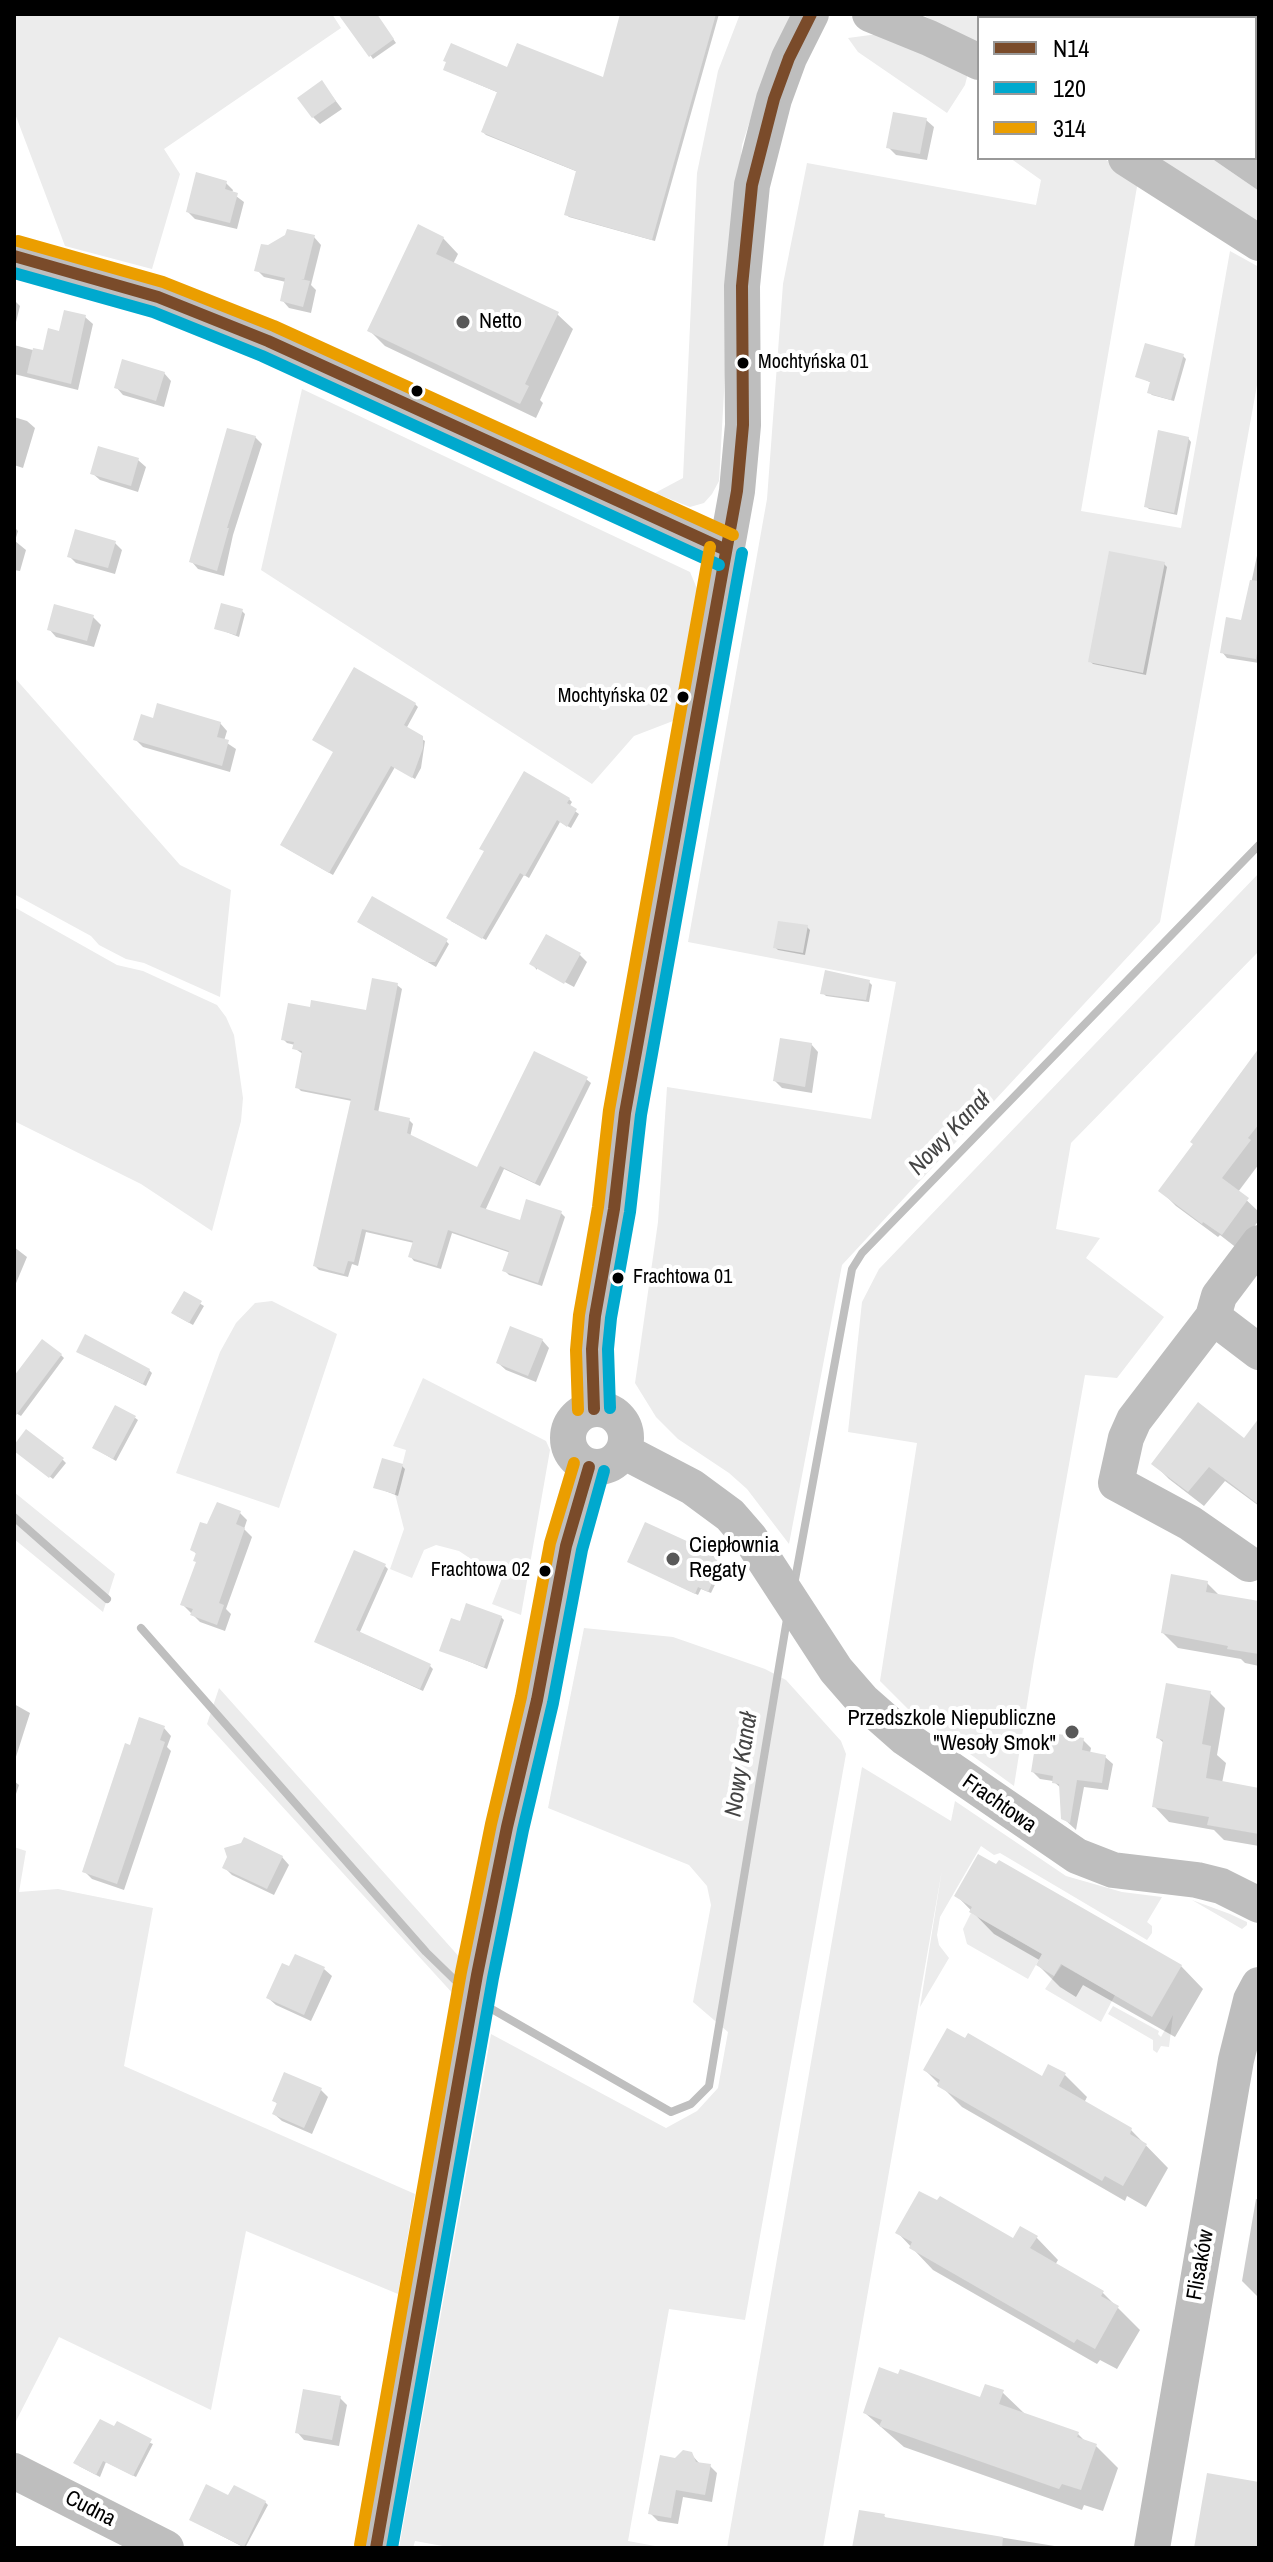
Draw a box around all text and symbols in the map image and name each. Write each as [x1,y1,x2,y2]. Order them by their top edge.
legend [977,16,1257,160]
text: N14 [1053,32,1089,64]
text: 120 [1053,72,1086,104]
text: 314 [1053,112,1086,144]
place label: Netto [479,309,522,335]
marker: Netto [454,313,472,331]
place label: Mochtyńska 01 [758,351,868,375]
marker: Mochtyńska 01 [735,355,751,371]
unlabelled marker [409,383,425,399]
place label: Mochtyńska 02 [558,685,668,709]
marker: Mochtyńska 02 [675,689,691,705]
water label: Nowy Kanał [903,1086,997,1182]
place label: Frachtowa 01 [633,1266,732,1290]
marker: Frachtowa 01 [610,1270,626,1286]
place label: Ciepłownia Regaty [689,1533,779,1584]
marker: Ciepłownia Regaty [664,1550,682,1568]
place label: Frachtowa 02 [431,1559,530,1583]
marker: Frachtowa 02 [537,1563,553,1579]
place label: Przedszkole Niepubliczne "Wesoły Smok" [847,1706,1056,1758]
water label: Nowy Kanał [720,1711,764,1819]
marker: Przedszkole Niepubliczne "Wesoły Smok" [1063,1723,1081,1741]
street label: Frachtowa [957,1769,1041,1839]
street label: Flisaków [1182,2228,1220,2302]
street label: Cudna [60,2485,120,2533]

